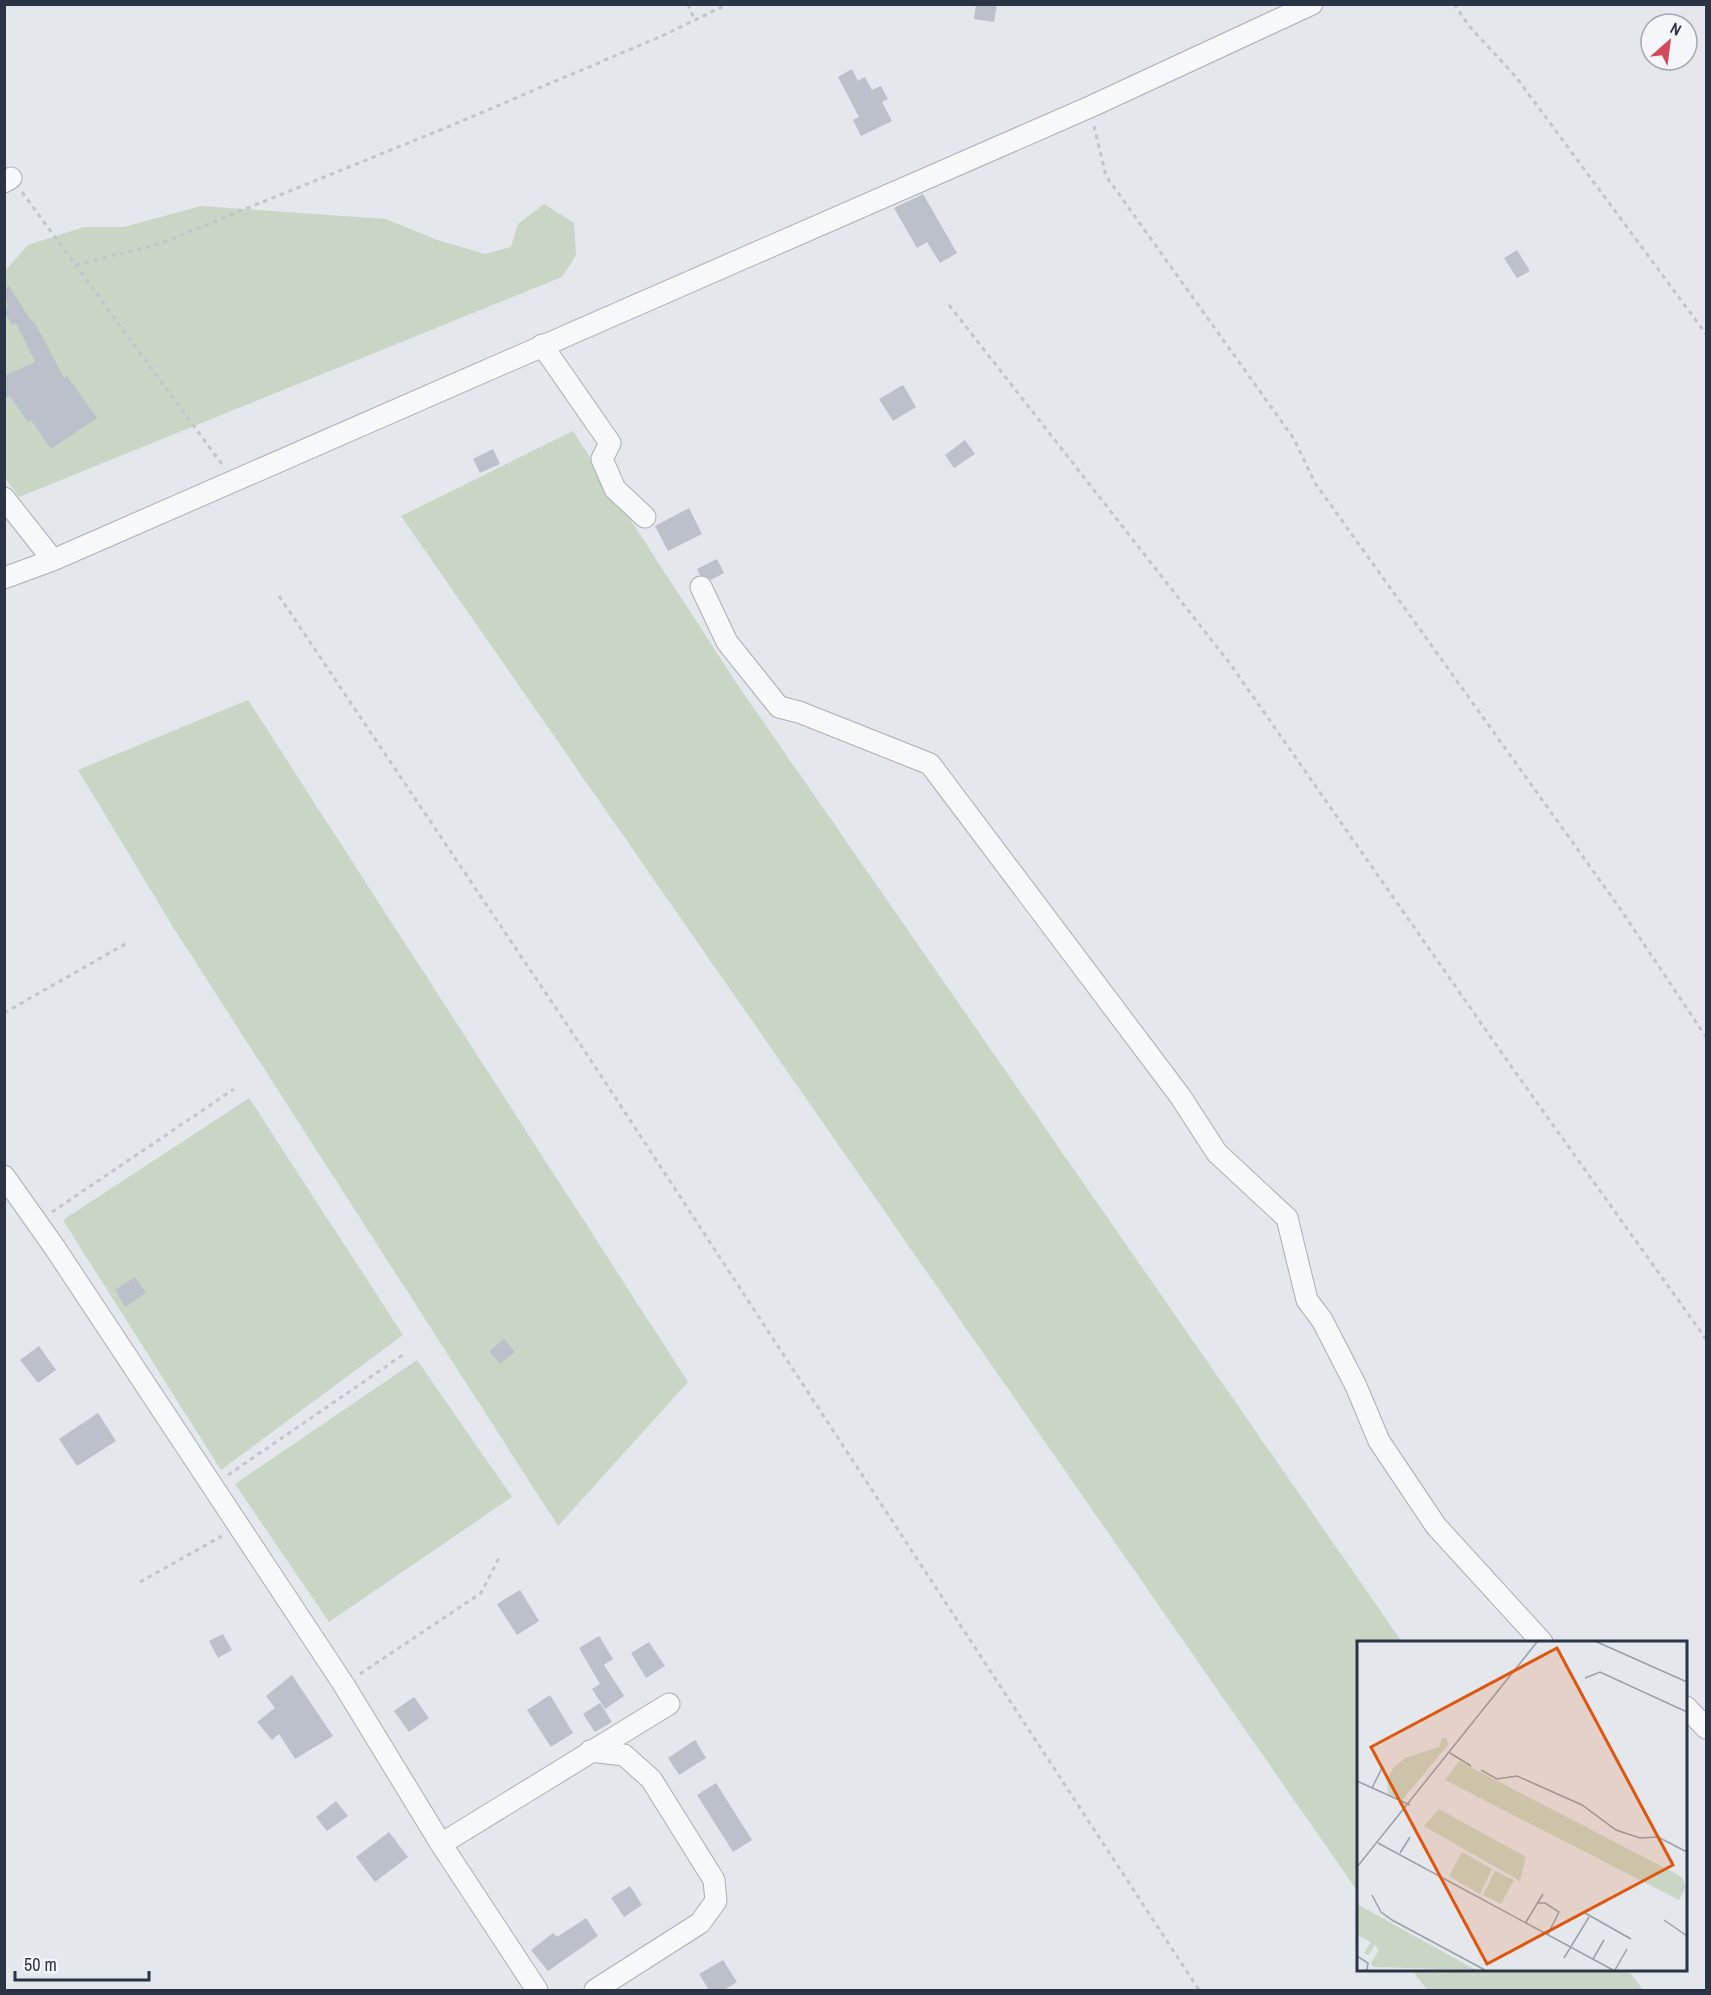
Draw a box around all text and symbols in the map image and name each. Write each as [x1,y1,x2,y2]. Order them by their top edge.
north arrow [1639,12,1699,72]
text: N [1667,17,1685,41]
inset map [1357,1641,1687,1971]
scale bar [15,1944,148,1982]
text: 50 m [24,1952,57,1977]

